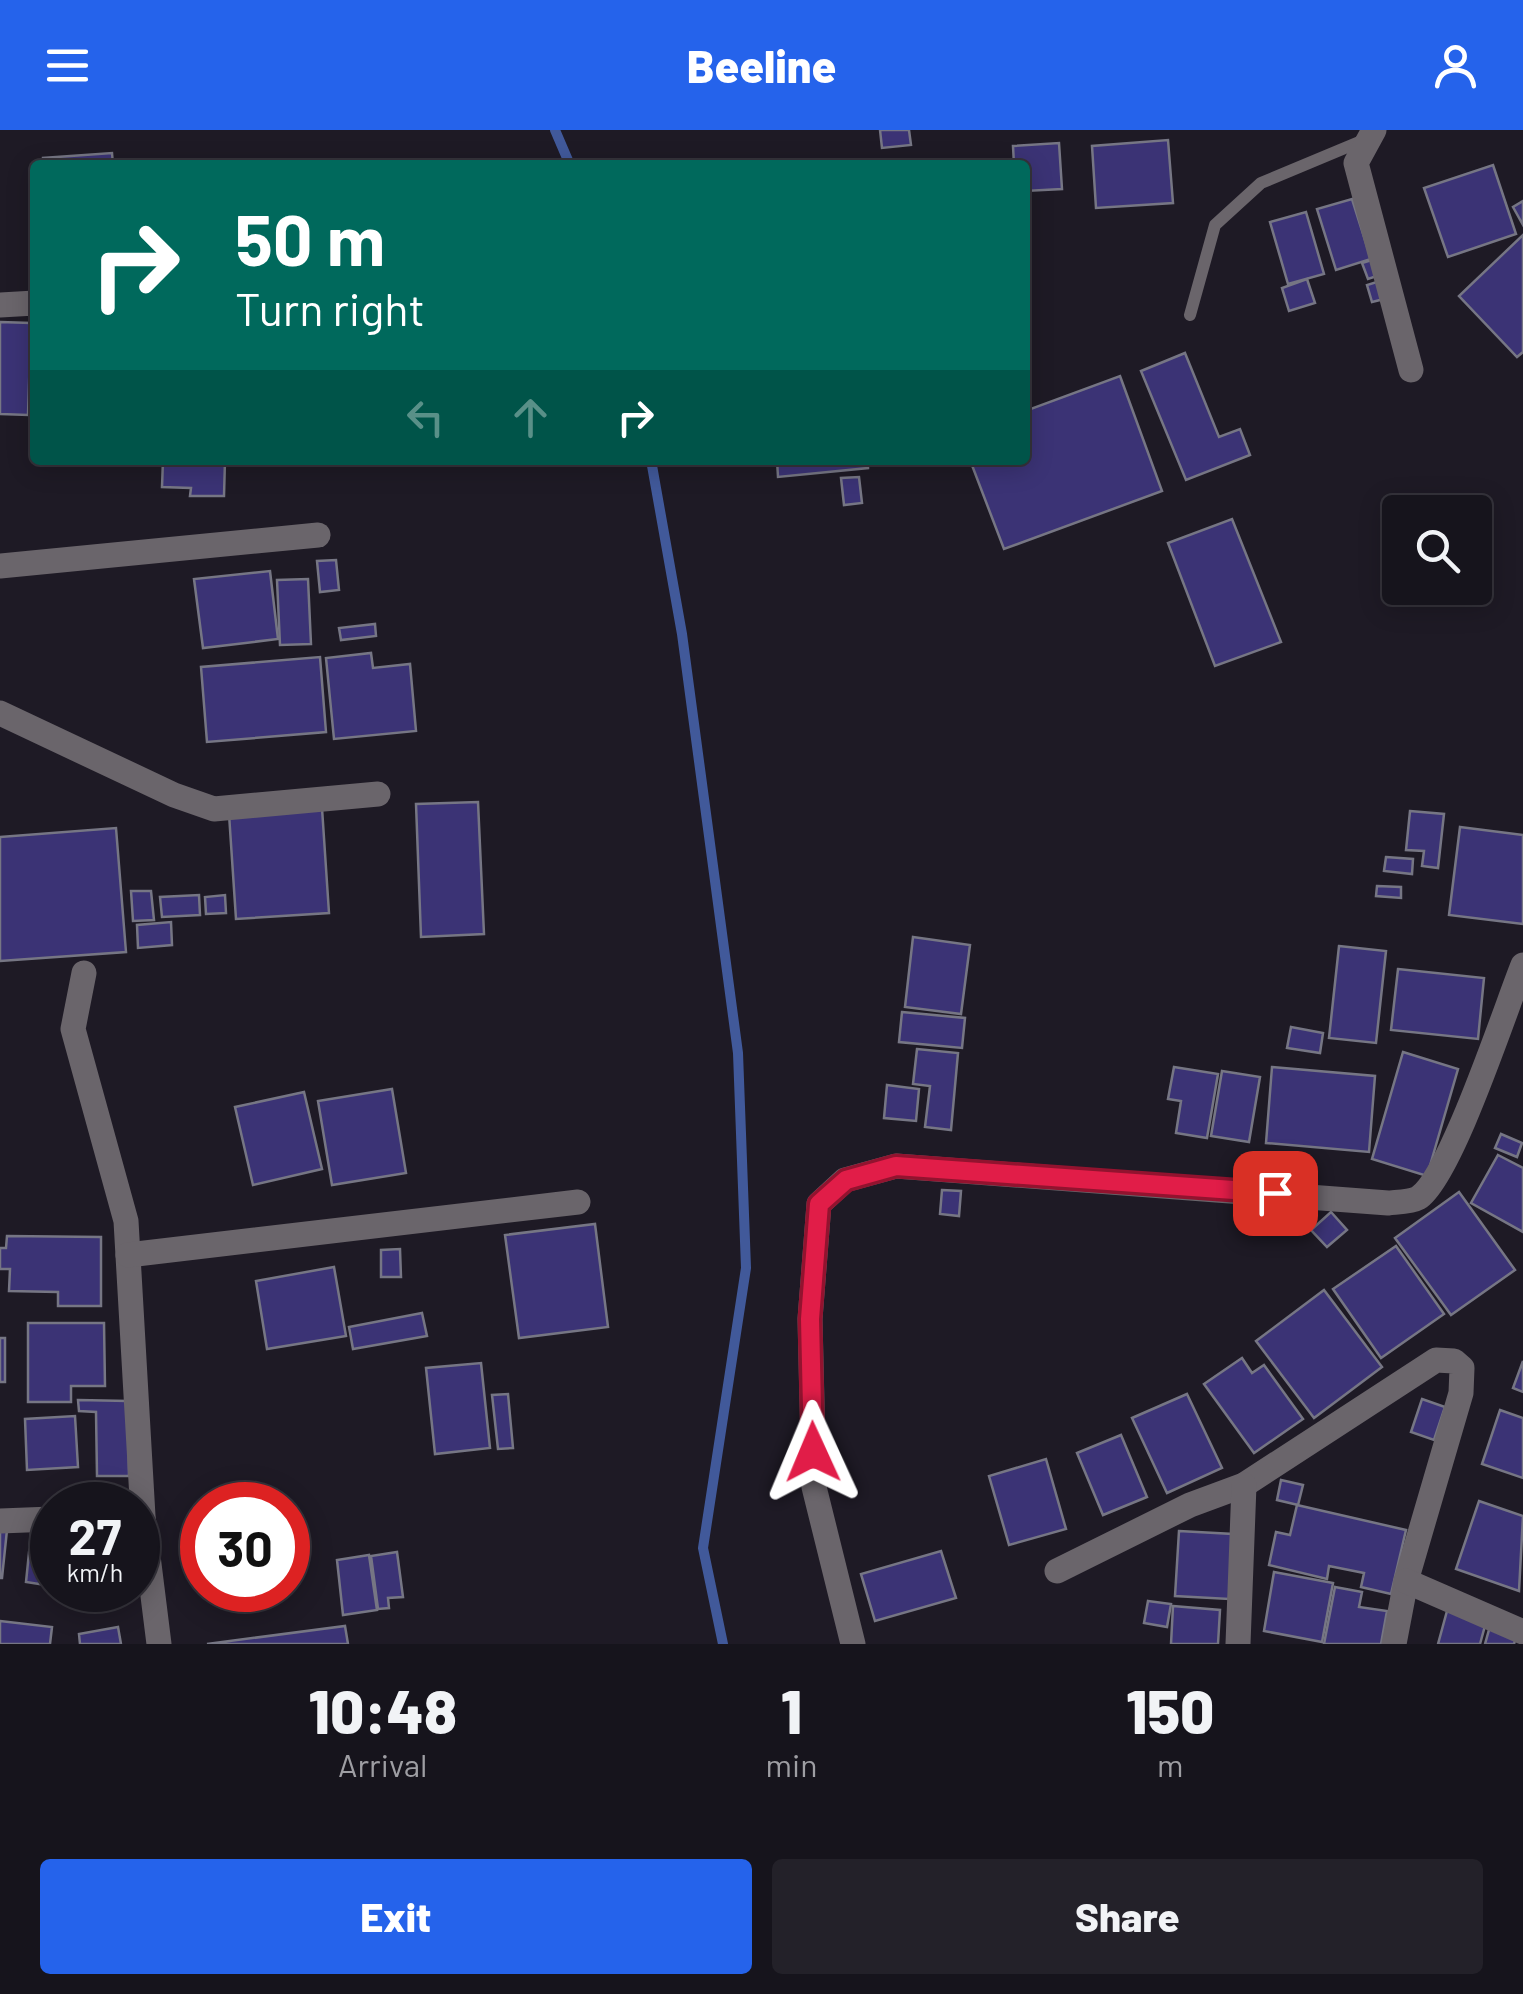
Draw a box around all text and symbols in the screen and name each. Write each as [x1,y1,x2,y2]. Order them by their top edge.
icon: menu [40,38,95,93]
text: Beeline [687,38,836,92]
icon: person [1428,38,1483,93]
text: 50 m [235,196,385,280]
icon: right [70,200,200,330]
text: Turn right [235,281,425,335]
icon: left [398,390,453,445]
icon: ahead [503,390,558,445]
icon: right [608,390,663,445]
map controls [1382,495,1492,605]
button: search [1382,495,1492,605]
pin [1233,1151,1318,1236]
icon: arrive [1248,1166,1303,1221]
position arrow [761,1400,865,1504]
speed limit sign: 30 [180,1482,310,1612]
text: 27 [69,1505,121,1565]
text: km/h [67,1557,123,1587]
text: 10:48 [309,1674,457,1746]
text: 1 [781,1674,802,1746]
text: 150 [1126,1674,1214,1746]
text: Arrival [338,1745,427,1783]
text: min [766,1745,817,1783]
text: m [1157,1745,1183,1783]
button: Exit [40,1859,752,1974]
button: Share [772,1859,1483,1974]

